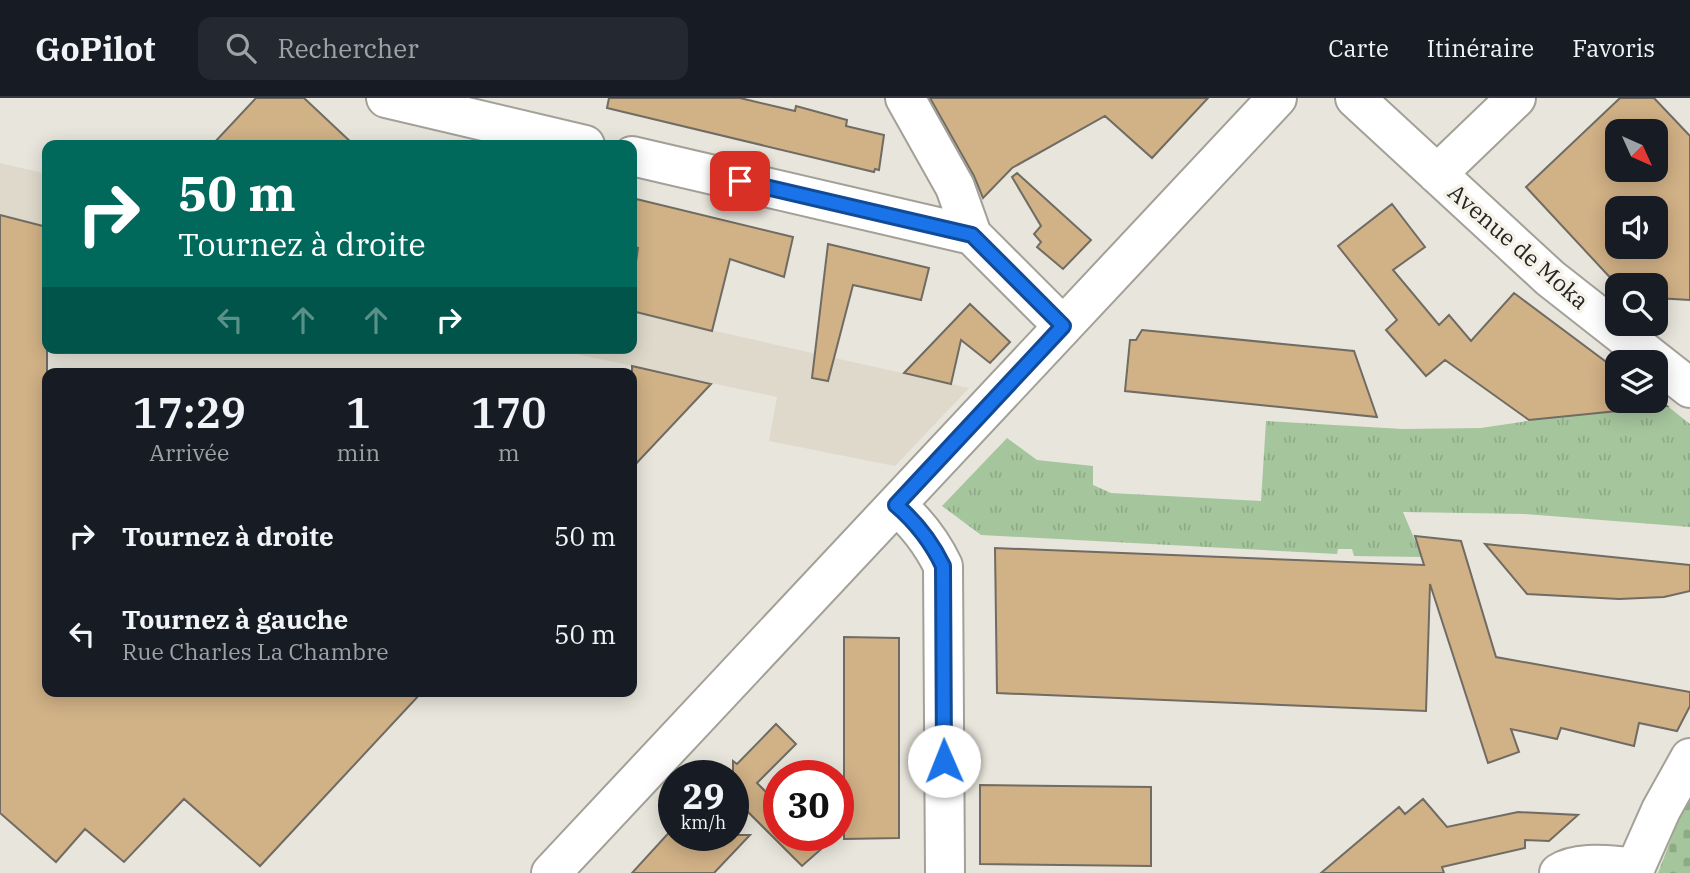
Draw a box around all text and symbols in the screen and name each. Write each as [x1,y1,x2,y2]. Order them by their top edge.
search box [198,17,688,80]
text: GoPilot [35,27,156,70]
icon: search [222,29,260,67]
text: Rechercher [278,31,419,65]
text: Carte [1328,32,1389,64]
text: Itinéraire [1427,32,1534,64]
text: Favoris [1572,32,1655,64]
north arrow [1605,119,1668,182]
map controls [1605,119,1668,413]
pin [710,151,770,211]
text: 50 m [178,161,296,224]
icon: arrive [721,162,759,200]
icon: right [63,168,154,259]
street label: Avenue de Moka [1442,177,1596,315]
button: sound [1605,196,1668,259]
text: Tournez à droite [178,223,426,265]
button: search [1605,273,1668,336]
icon: left [211,301,249,339]
icon: ahead [284,301,322,339]
icon: ahead [357,301,395,339]
icon: right [430,301,468,339]
button: layers [1605,350,1668,413]
text: 17:29 [133,385,246,440]
text: 1 [346,385,371,440]
text: 170 [471,385,546,440]
text: Arrivée [149,437,229,467]
text: min [336,437,380,467]
text: m [498,437,520,467]
icon: right [63,517,101,555]
text: Tournez à droite [122,519,334,553]
text: 50 m [554,519,616,553]
text: Tournez à gauche [122,602,348,636]
icon: left [63,615,101,653]
text: 50 m [554,617,616,651]
text: Rue Charles La Chambre [122,636,389,666]
position arrow [907,724,981,798]
speed limit sign: 30 [763,760,854,851]
text: 29 [682,773,725,819]
text: km/h [681,811,726,834]

